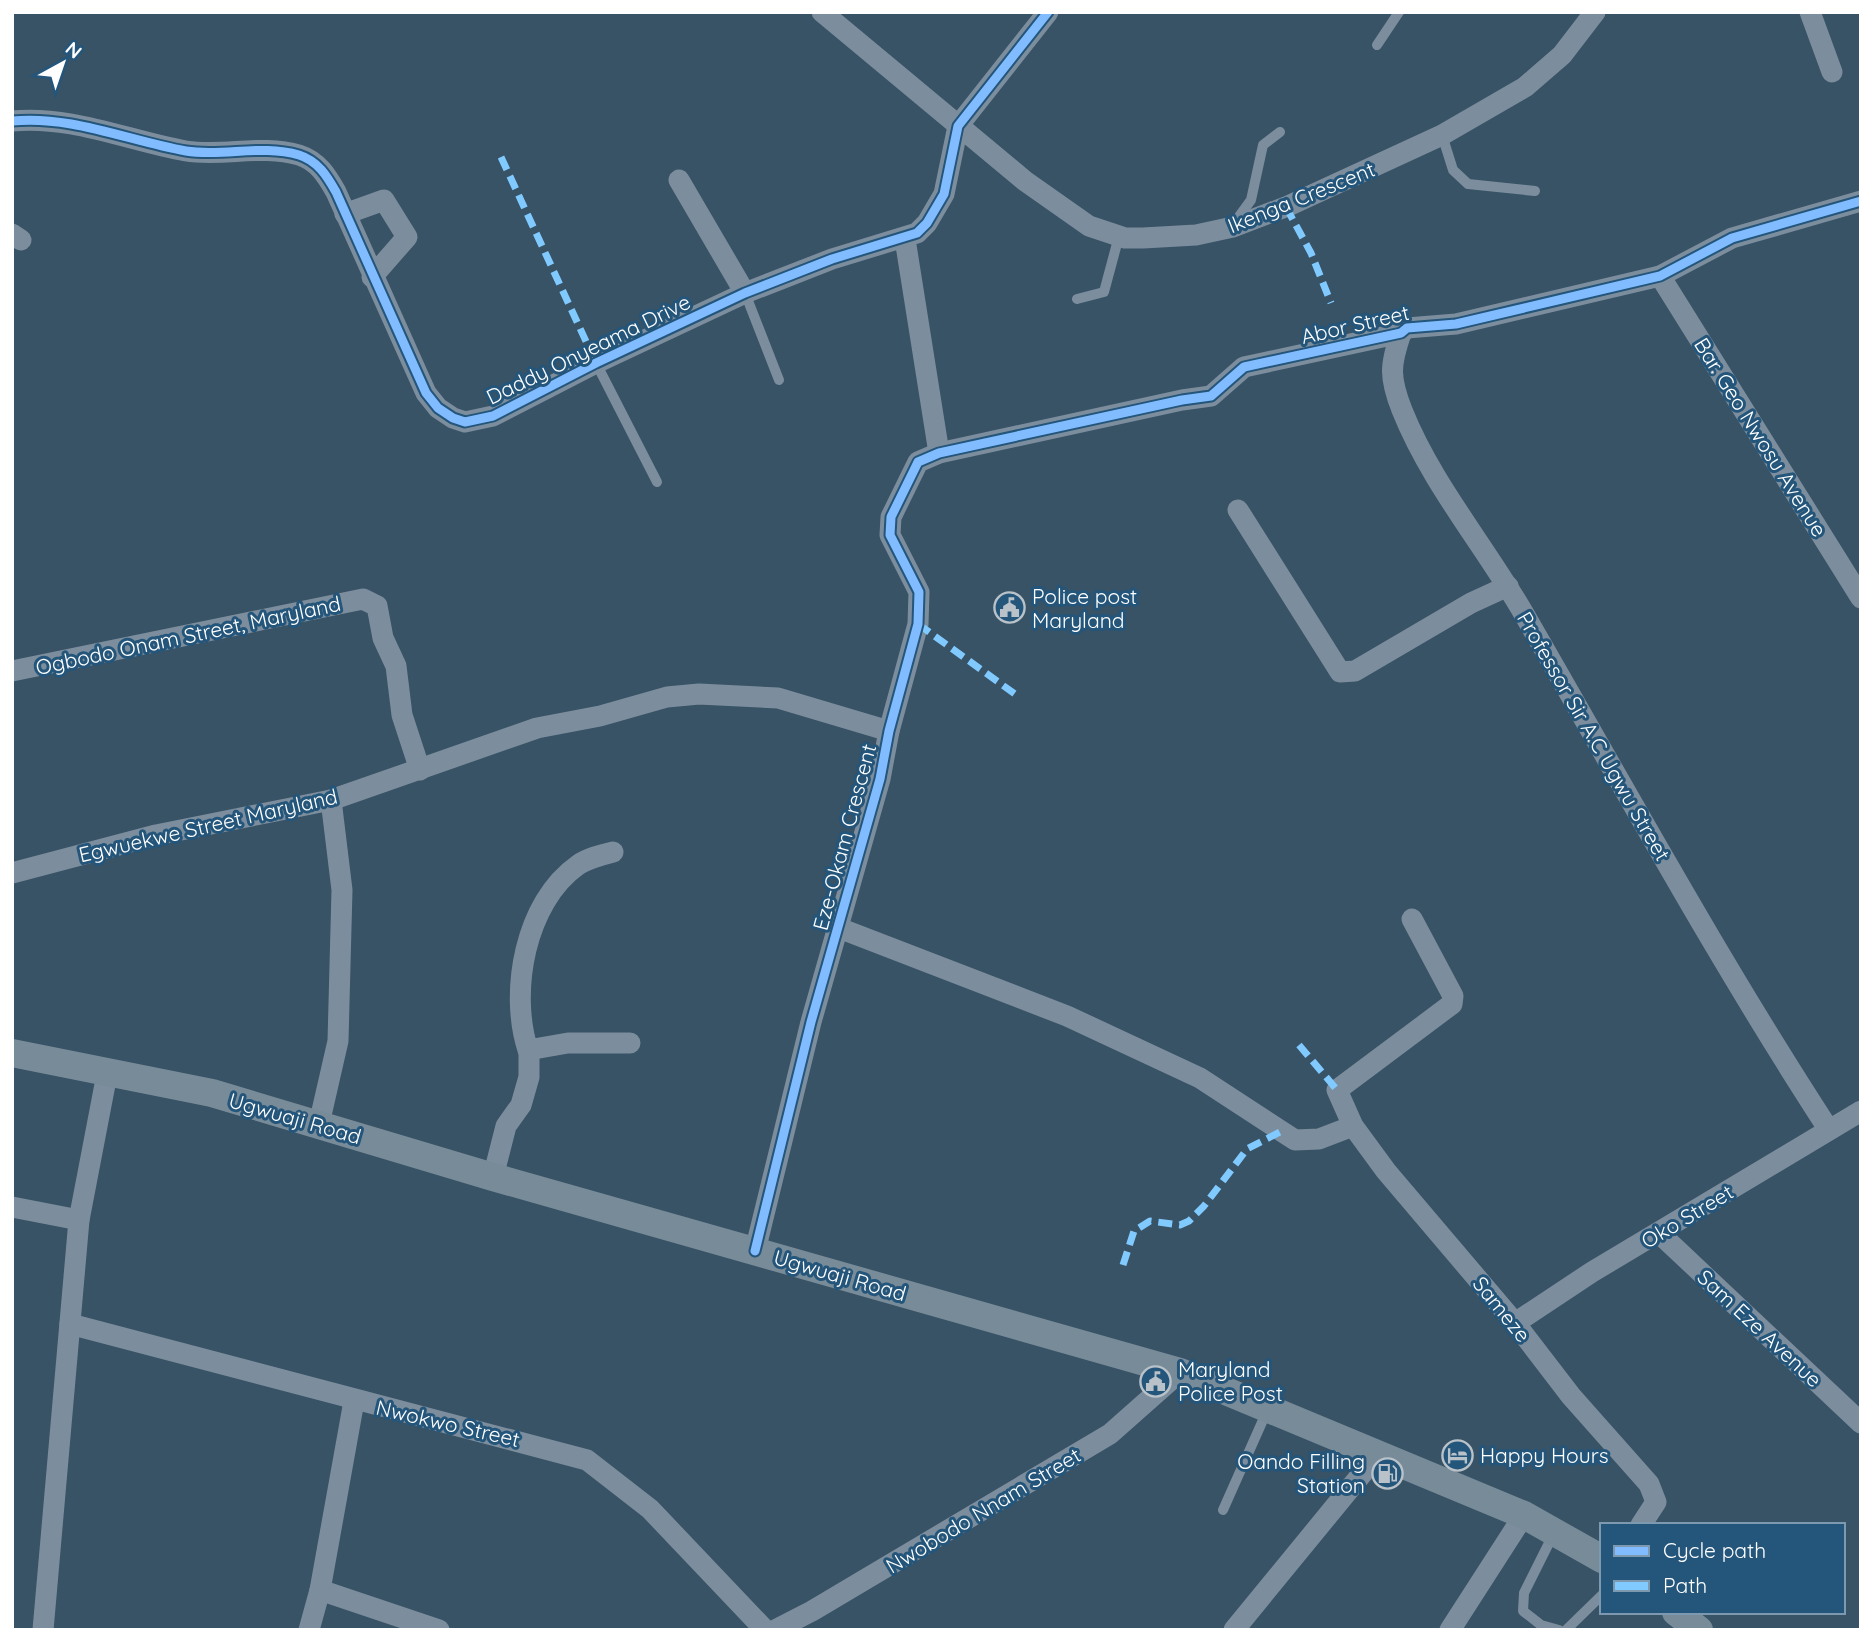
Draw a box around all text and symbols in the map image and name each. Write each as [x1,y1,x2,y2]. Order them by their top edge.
north arrow [28,28,98,98]
text: N [61,36,87,64]
street label: Ikenga Crescent [1224,156,1378,238]
street label: Daddy Onyeama Drive [482,288,694,410]
street label: Abor Street [1298,299,1412,349]
street label: Bar. Geo Nwosu Avenue [1689,333,1833,541]
place label: Police post Maryland [1032,583,1137,633]
street label: Ogbodo Onam Street, Maryland [33,590,343,680]
public building icon: Police post Maryland [992,591,1026,625]
street label: Professor Sir A.C Ugwu Street [1512,607,1676,865]
street label: Eze-Okam Crescent [807,741,881,933]
street label: Egwuekwe Street Maryland [76,783,340,867]
street label: Ugwuaji Road [226,1087,364,1149]
street label: Oko Street [1636,1178,1738,1254]
street label: Ugwuaji Road [771,1244,909,1306]
street label: Sam Eze Avenue [1692,1264,1828,1392]
street label: Sameze [1468,1271,1536,1347]
place label: Maryland Police Post [1178,1356,1283,1406]
public building icon: Maryland Police Post [1138,1364,1172,1398]
street label: Nwokwo Street [374,1394,522,1452]
hotel icon: Happy Hours [1440,1438,1474,1472]
street label: Nwobodo Nnam Street [881,1441,1085,1579]
place label: Happy Hours [1480,1442,1609,1468]
place label: Oando Filling Station [1237,1448,1365,1498]
fuel station icon: Oando Filling Station [1371,1456,1405,1490]
legend [1600,1523,1845,1614]
text: Cycle path [1663,1537,1766,1563]
text: Path [1663,1572,1707,1598]

